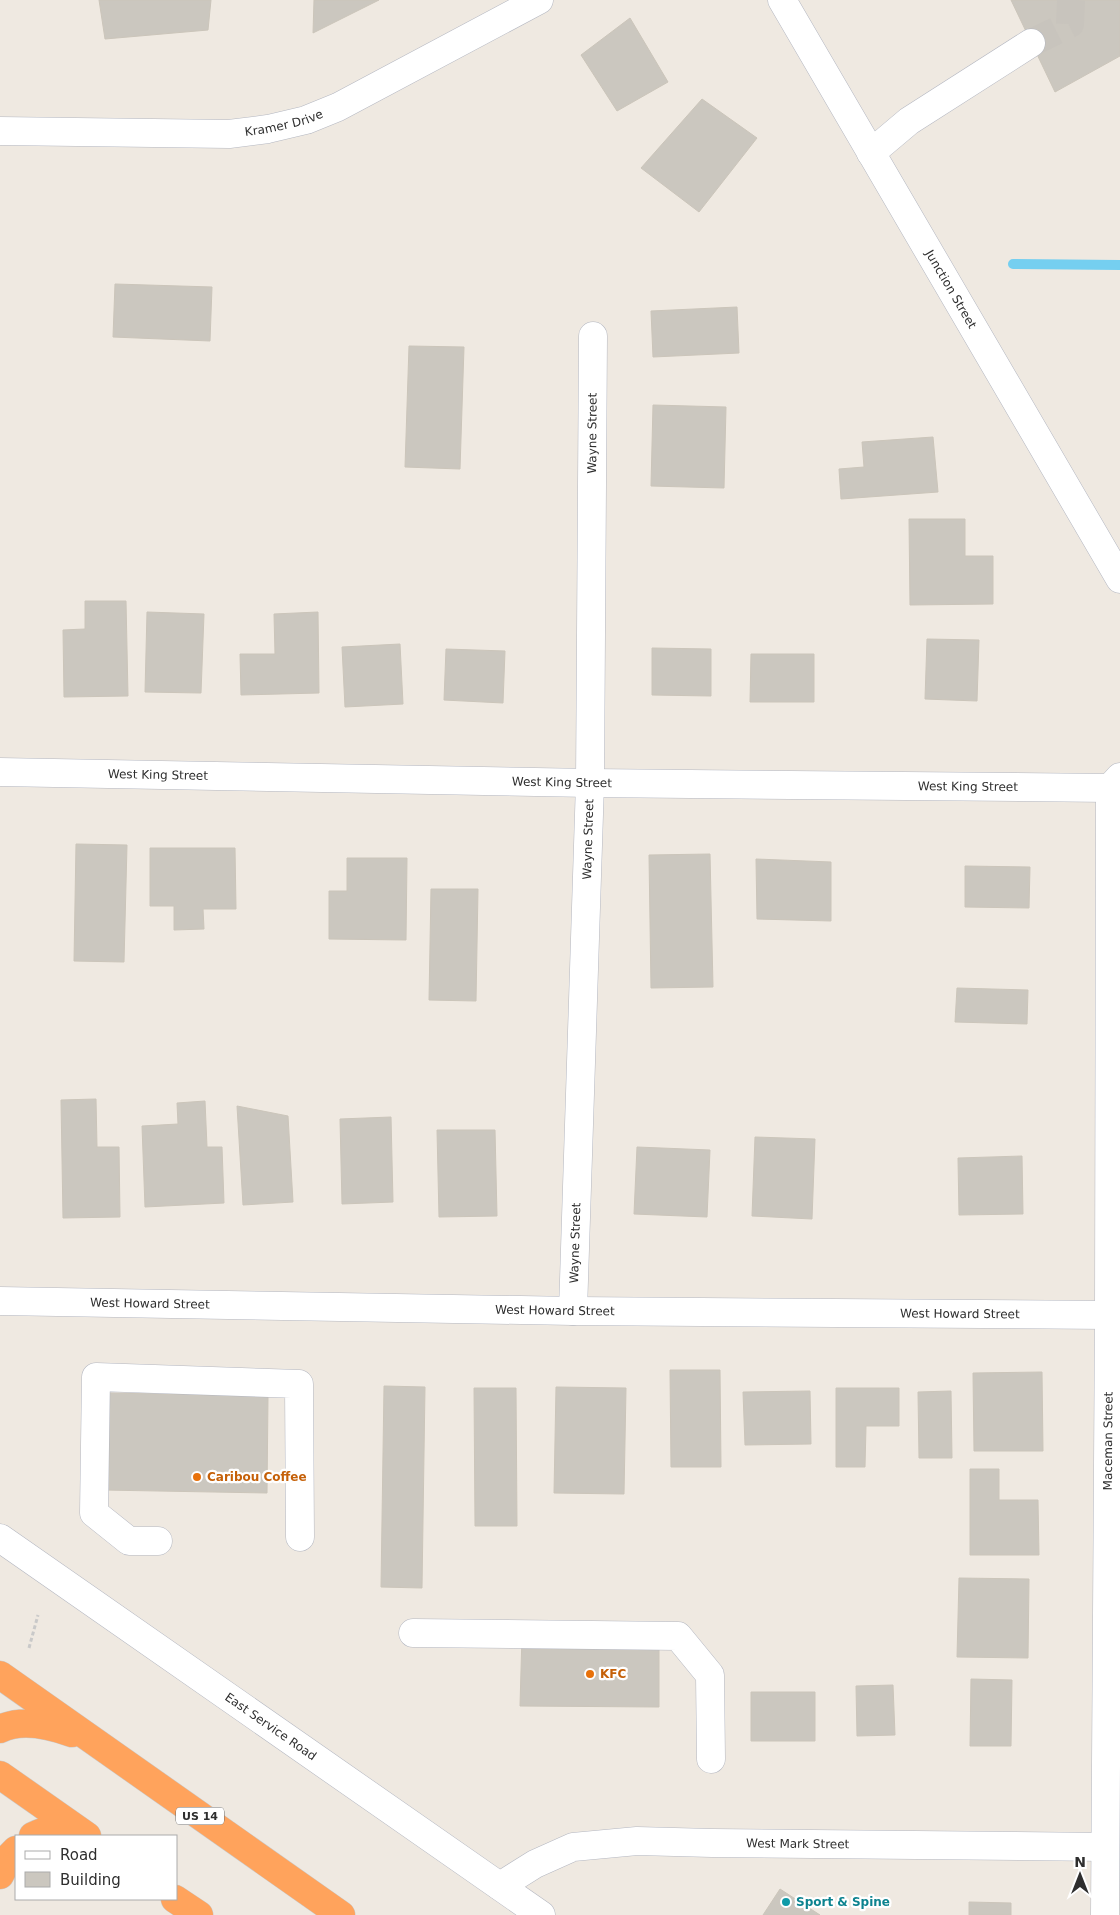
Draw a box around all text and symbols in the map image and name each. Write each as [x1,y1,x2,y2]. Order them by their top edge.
street label: Kramer Drive [244,107,325,139]
street label: Junction Street [922,247,979,331]
street label: Wayne Street [585,392,600,474]
street label: West King Street [108,767,208,783]
street label: West King Street [512,775,612,790]
street label: West King Street [918,779,1018,794]
street label: Wayne Street [580,798,596,880]
street label: Wayne Street [567,1202,583,1284]
street label: West Howard Street [90,1296,210,1312]
street label: West Howard Street [495,1303,615,1318]
street label: West Howard Street [900,1306,1020,1321]
street label: Maceman Street [1101,1391,1115,1490]
place label: Caribou Coffee [207,1470,307,1484]
marker: Caribou Coffee [191,1471,203,1483]
place label: KFC [600,1667,626,1681]
marker: KFC [584,1668,596,1680]
street label: East Service Road [222,1690,319,1763]
road number: US 14 [176,1808,224,1824]
legend [15,1835,178,1900]
street label: West Mark Street [746,1836,850,1851]
text: Road [60,1846,98,1864]
north arrow [1055,1850,1105,1900]
text: N [1074,1854,1086,1870]
text: Building [60,1871,121,1889]
place label: Sport & Spine [796,1895,890,1909]
marker: Sport & Spine [780,1896,792,1908]

